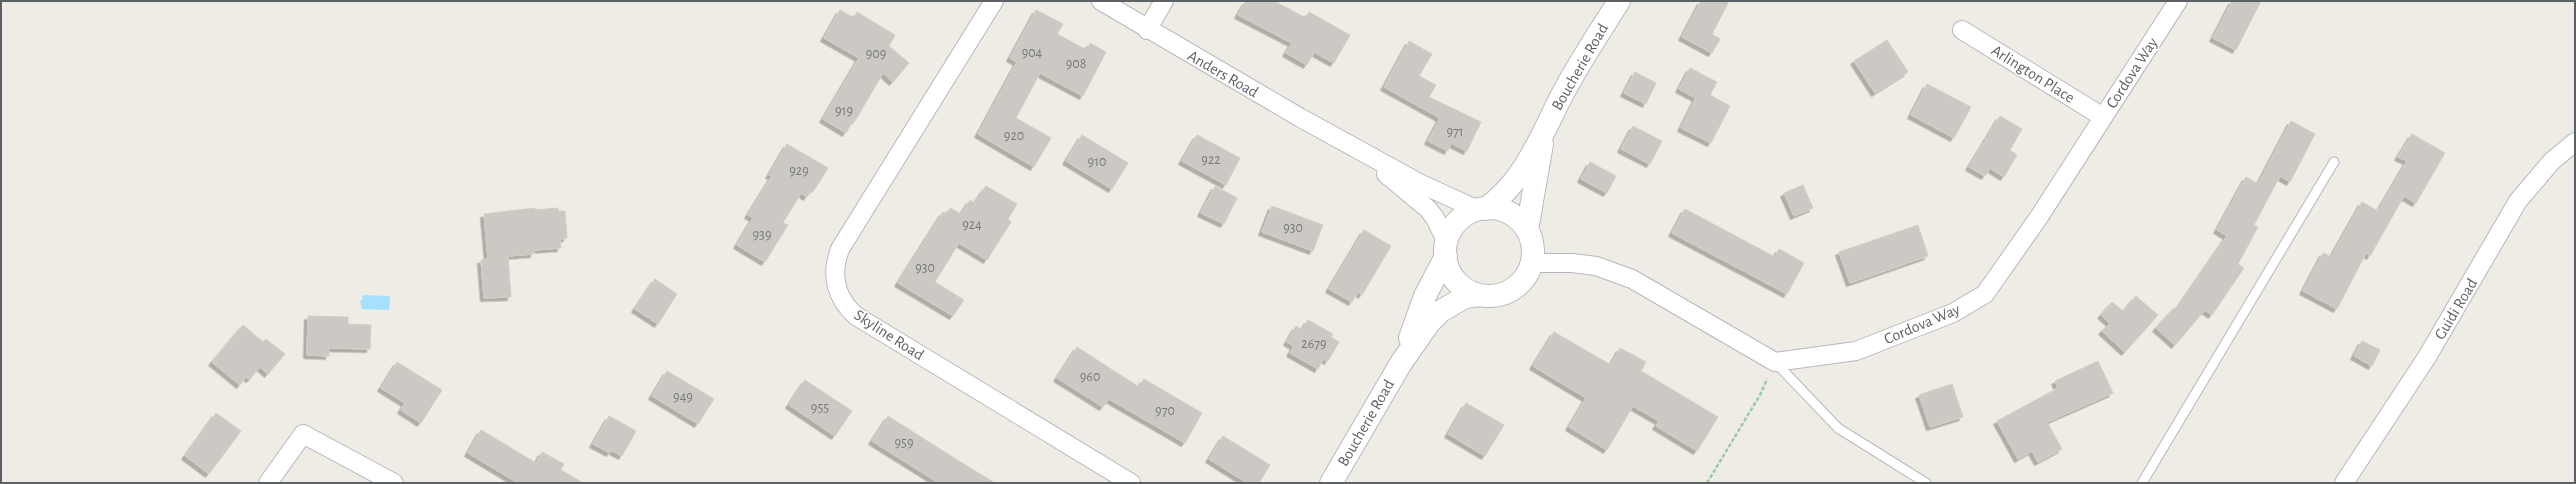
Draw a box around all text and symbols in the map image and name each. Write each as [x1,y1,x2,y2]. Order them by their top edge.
street label: Boucherie Road [1549,21,1611,113]
street label: Cordova Way [2103,35,2162,112]
street label: Arlington Place [1989,42,2077,106]
house number: 904 [1022,46,1043,60]
house number: 909 [866,47,886,61]
street label: Anders Road [1185,47,1261,101]
house number: 908 [1066,57,1086,71]
house number: 919 [835,104,853,118]
house number: 971 [1446,125,1464,139]
house number: 920 [1004,129,1024,143]
house number: 922 [1201,153,1221,167]
house number: 910 [1088,155,1106,169]
house number: 929 [789,164,809,178]
house number: 924 [962,218,982,232]
house number: 930 [1283,221,1303,235]
house number: 939 [753,228,771,242]
house number: 930 [915,261,935,275]
street label: Guidi Road [2432,276,2480,342]
street label: Cordova Way [1882,301,1963,348]
street label: Skyline Road [851,307,927,364]
house number: 2679 [1301,337,1327,351]
house number: 960 [1080,370,1100,384]
street label: Boucherie Road [1335,377,1397,469]
house number: 949 [673,390,693,404]
house number: 955 [811,401,829,415]
house number: 970 [1155,404,1175,418]
house number: 959 [894,436,914,450]

